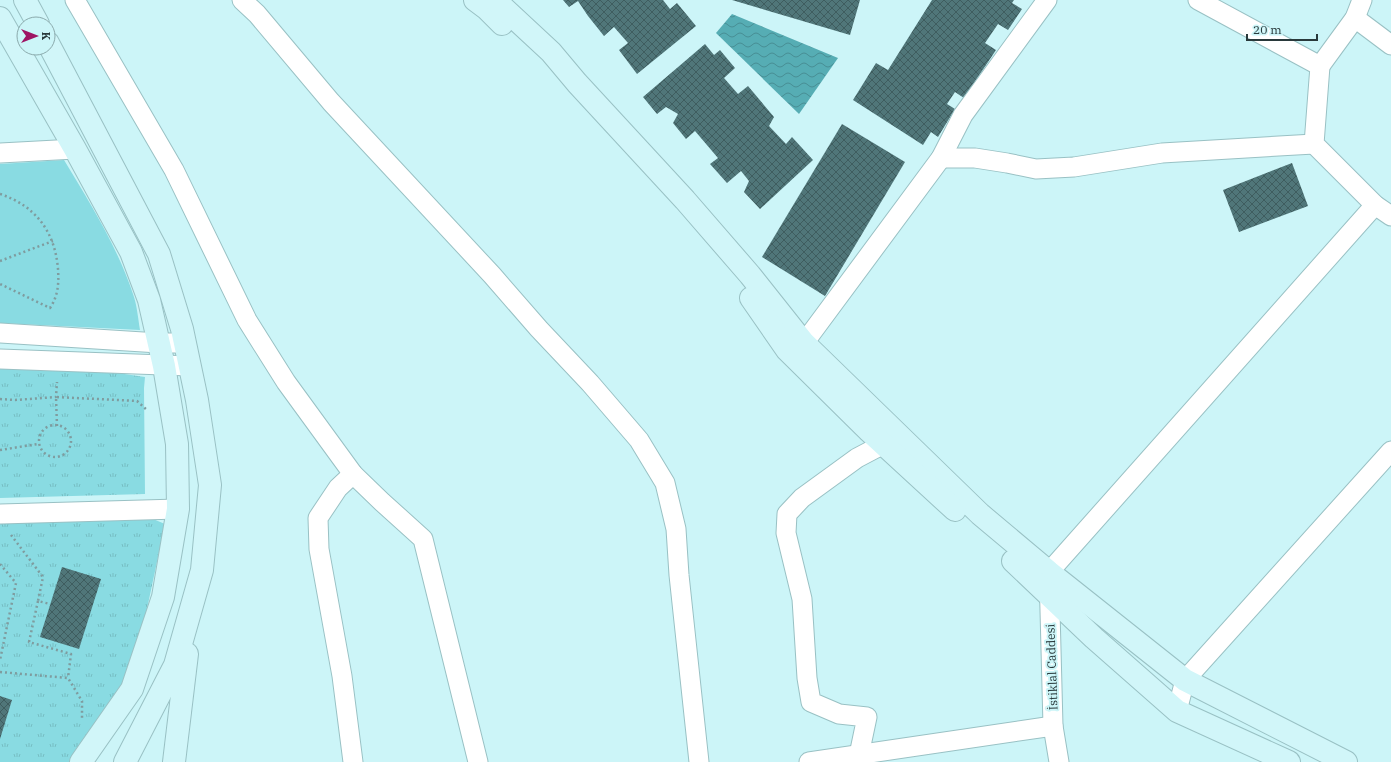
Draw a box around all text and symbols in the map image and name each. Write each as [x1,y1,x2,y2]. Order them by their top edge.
north arrow [16,16,56,56]
scale bar [1247,16,1317,42]
text: 20 m [1253,22,1282,37]
text: K [39,32,53,41]
street label: İstiklal Caddesi [1042,623,1061,710]

